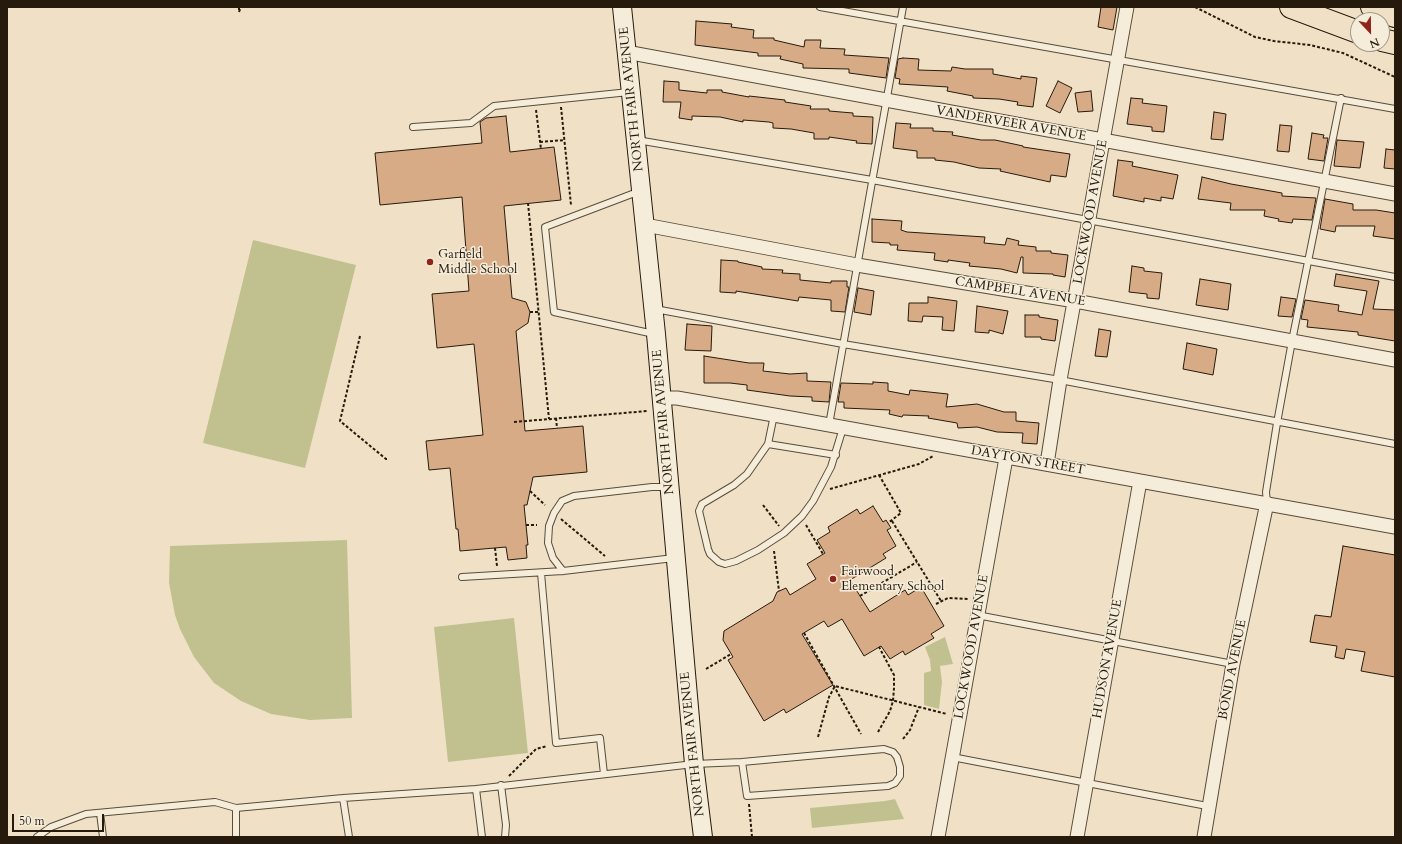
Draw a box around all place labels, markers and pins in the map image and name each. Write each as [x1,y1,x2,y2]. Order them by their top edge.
place label: Garfield Middle School [438,247,517,278]
marker: Garfield Middle School [425,257,435,267]
place label: Fairwood Elementary School [841,564,944,595]
marker: Fairwood Elementary School [828,574,838,584]

